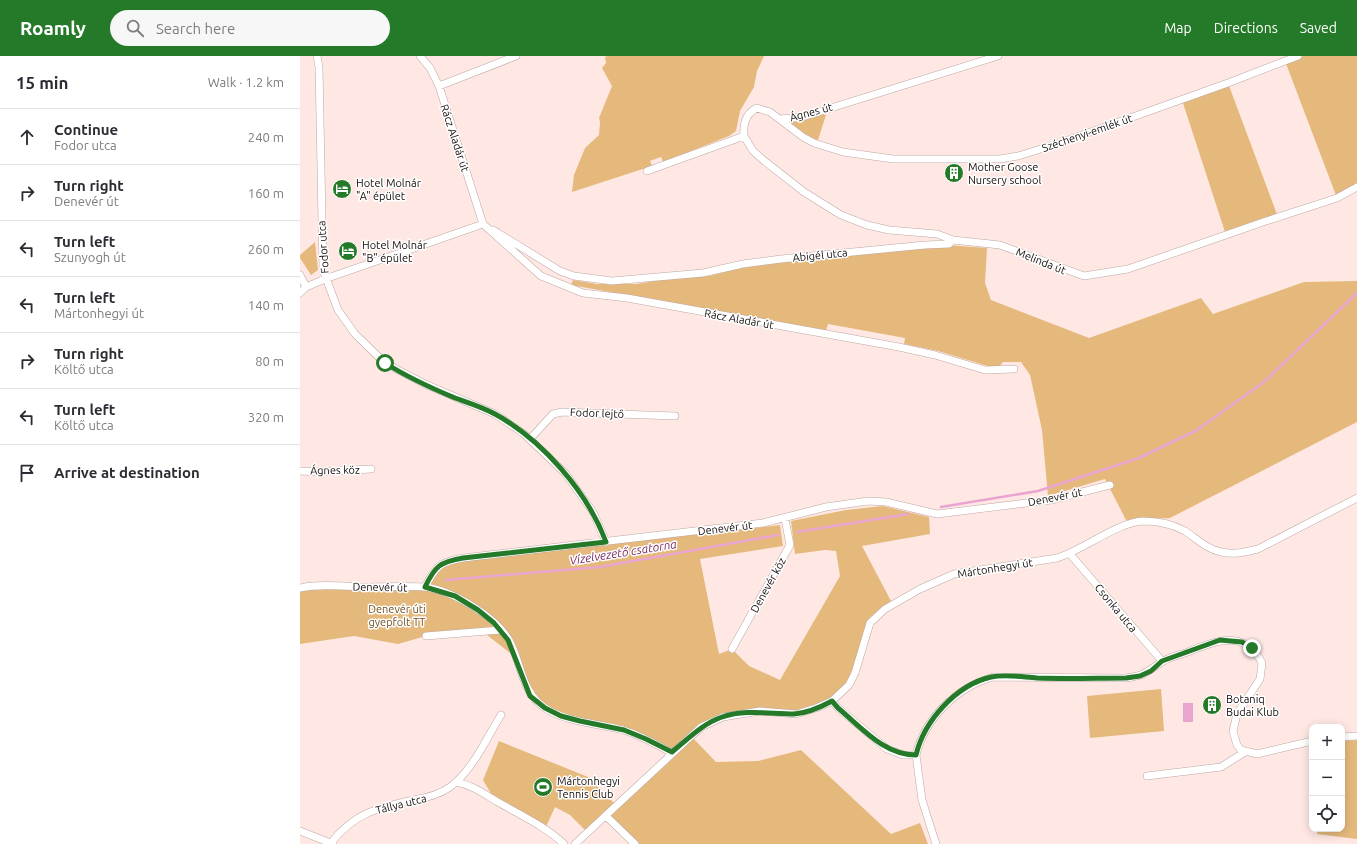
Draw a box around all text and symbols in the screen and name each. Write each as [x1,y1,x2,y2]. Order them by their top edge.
search box [110,10,390,46]
text: Roamly [20,17,86,39]
icon: search [124,17,146,39]
text: Search here [156,20,235,37]
text: Map [1164,20,1192,36]
text: Directions [1214,20,1278,36]
text: Saved [1300,20,1337,36]
text: 15 min [16,73,69,92]
text: Walk · 1.2 km [208,75,284,89]
street label: Ágnes út [788,99,834,123]
street label: Rácz Aladár út [438,103,472,174]
street label: Széchenyi-emlék út [1040,112,1134,154]
text: Continue [54,121,118,138]
icon: ahead [16,126,38,148]
text: 240 m [248,130,284,144]
text: Fodor utca [54,138,117,152]
place label: Mother Goose Nursery school [968,161,1041,186]
building icon: Mother Goose Nursery school [943,162,965,184]
text: Turn right [54,177,124,194]
place label: Hotel Molnár "A" épület [356,177,422,202]
hotel icon: Hotel Molnár "A" épület [331,178,353,200]
icon: right [16,182,38,204]
text: 160 m [248,186,284,200]
text: Denevér út [54,194,119,208]
street label: Fodor utca [315,220,331,274]
text: Turn left [54,233,115,250]
icon: left [16,238,38,260]
place label: Hotel Molnár "B" épület [362,239,428,264]
hotel icon: Hotel Molnár "B" épület [337,240,359,262]
text: 260 m [248,242,284,256]
street label: Abigél utca [792,246,848,264]
street label: Melinda út [1014,246,1068,277]
text: Szunyogh út [54,250,126,264]
text: Turn left [54,289,115,306]
icon: left [16,294,38,316]
text: 140 m [248,298,284,312]
text: Mártonhegyi út [54,306,144,320]
street label: Rácz Aladár út [703,307,775,331]
text: Turn right [54,345,124,362]
icon: right [16,350,38,372]
text: 80 m [255,354,284,368]
route start [376,354,394,372]
text: Költő utca [54,362,114,376]
text: Turn left [54,401,115,418]
icon: left [16,406,38,428]
street label: Fodor lejtő [570,406,624,420]
text: 320 m [248,410,284,424]
text: Költő utca [54,418,114,432]
icon: arrive [16,462,38,484]
street label: Ágnes köz [310,463,360,476]
text: Arrive at destination [54,464,200,481]
street label: Denevér út [1027,486,1084,508]
street label: Denevér út [697,519,754,537]
water label: Vízelvezető csatorna [568,537,678,567]
street label: Denevér köz [748,555,788,615]
street label: Mártonhegyi út [956,556,1034,580]
street label: Denevér út [352,581,408,593]
street label: Csonka utca [1092,581,1140,635]
park label: Denevér úti gyepfolt TT [368,603,426,628]
route end [1243,639,1261,657]
place label: Botaniq Budai Klub [1226,693,1279,718]
building icon: Botaniq Budai Klub [1201,694,1223,716]
map controls [1309,724,1345,832]
button: + [1309,724,1345,760]
button: − [1309,760,1345,796]
place label: Mártonhegyi Tennis Club [557,775,620,800]
sports icon: Mártonhegyi Tennis Club [532,776,554,798]
street label: Tállya utca [374,792,428,816]
button: locate [1309,796,1345,832]

